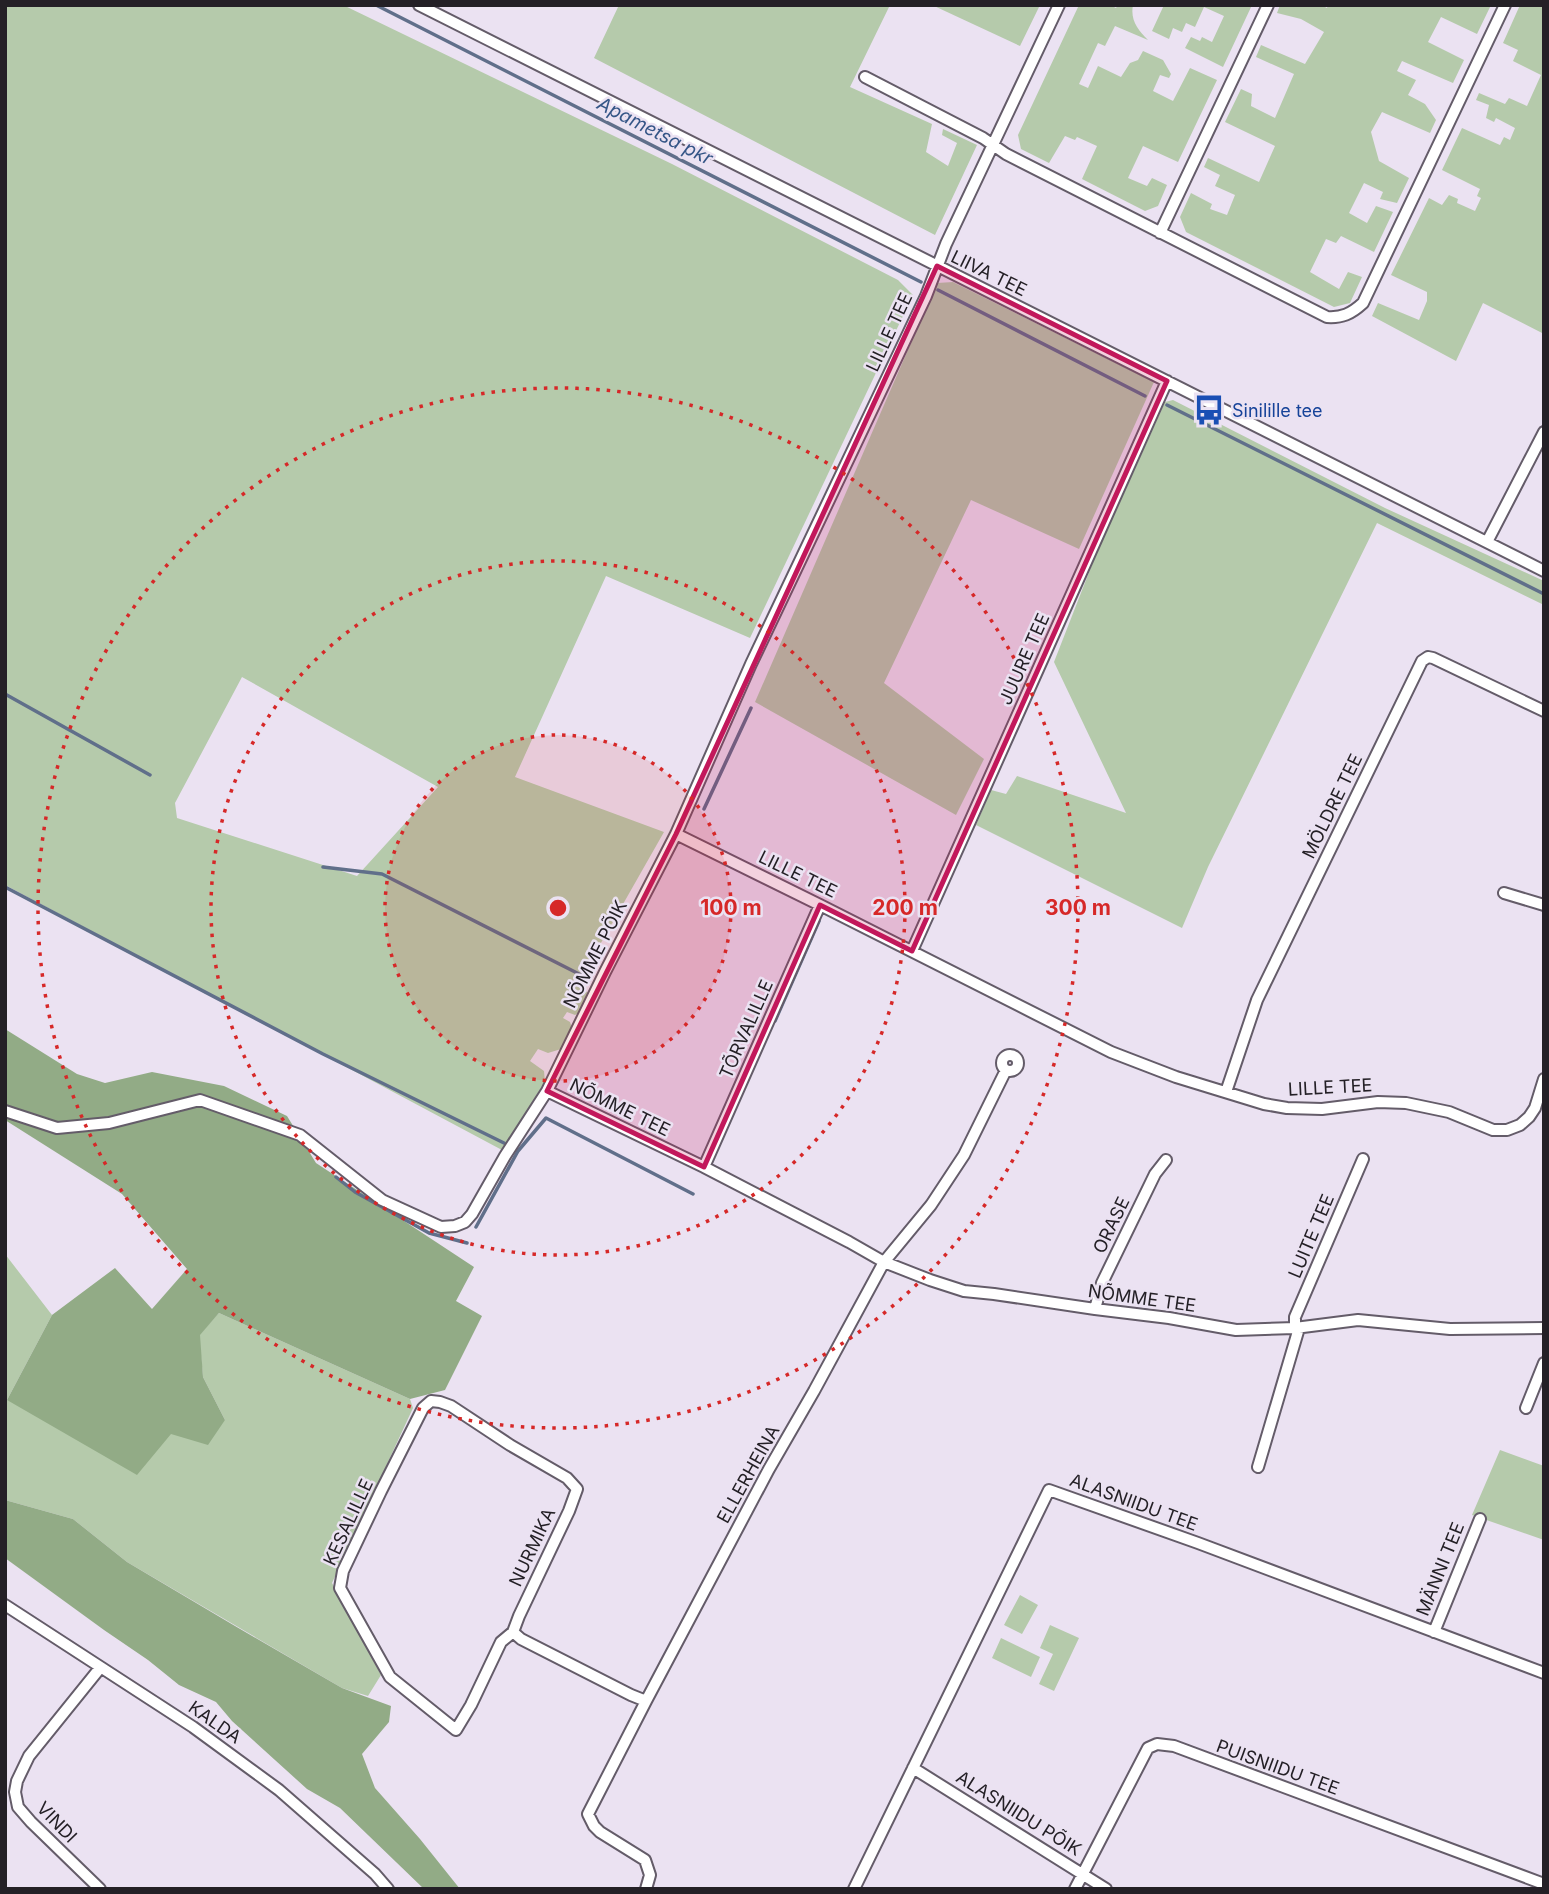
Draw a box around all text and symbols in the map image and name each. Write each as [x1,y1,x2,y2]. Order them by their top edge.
water label: Apametsa pkr [593,92,717,170]
street label: LIIVA TEE [948,246,1030,300]
street label: LILLE TEE [862,289,916,375]
bus stop icon: Sinilille tee [1192,393,1226,427]
place label: Sinilille tee [1232,400,1323,421]
street label: JUURE TEE [995,610,1053,708]
street label: MÖLDRE TEE [1297,750,1366,862]
street label: LILLE TEE [755,846,841,902]
text: 100 m [700,895,762,920]
text: 200 m [872,895,938,920]
text: 300 m [1045,895,1111,920]
centre of rings [546,896,570,920]
street label: NÕMME PÕIK [558,896,631,1011]
street label: TÕRVALILLE [714,976,777,1082]
street label: NÕMME TEE [566,1073,674,1140]
street label: LILLE TEE [1287,1074,1373,1100]
street label: LUITE TEE [1284,1191,1338,1281]
street label: ORASE [1088,1193,1134,1257]
street label: NÕMME TEE [1087,1279,1198,1316]
street label: ELLERHEINA [712,1421,784,1527]
street label: ALASNIIDU TEE [1067,1469,1201,1535]
street label: KESALILLE [319,1475,377,1569]
street label: NURMIKA [505,1504,559,1590]
street label: MÄNNI TEE [1411,1519,1468,1619]
street label: KALDA [185,1696,245,1748]
street label: PUISNIIDU TEE [1214,1735,1342,1799]
street label: ALASNIIDU PÕIK [953,1765,1086,1860]
street label: VINDI [33,1797,81,1847]

